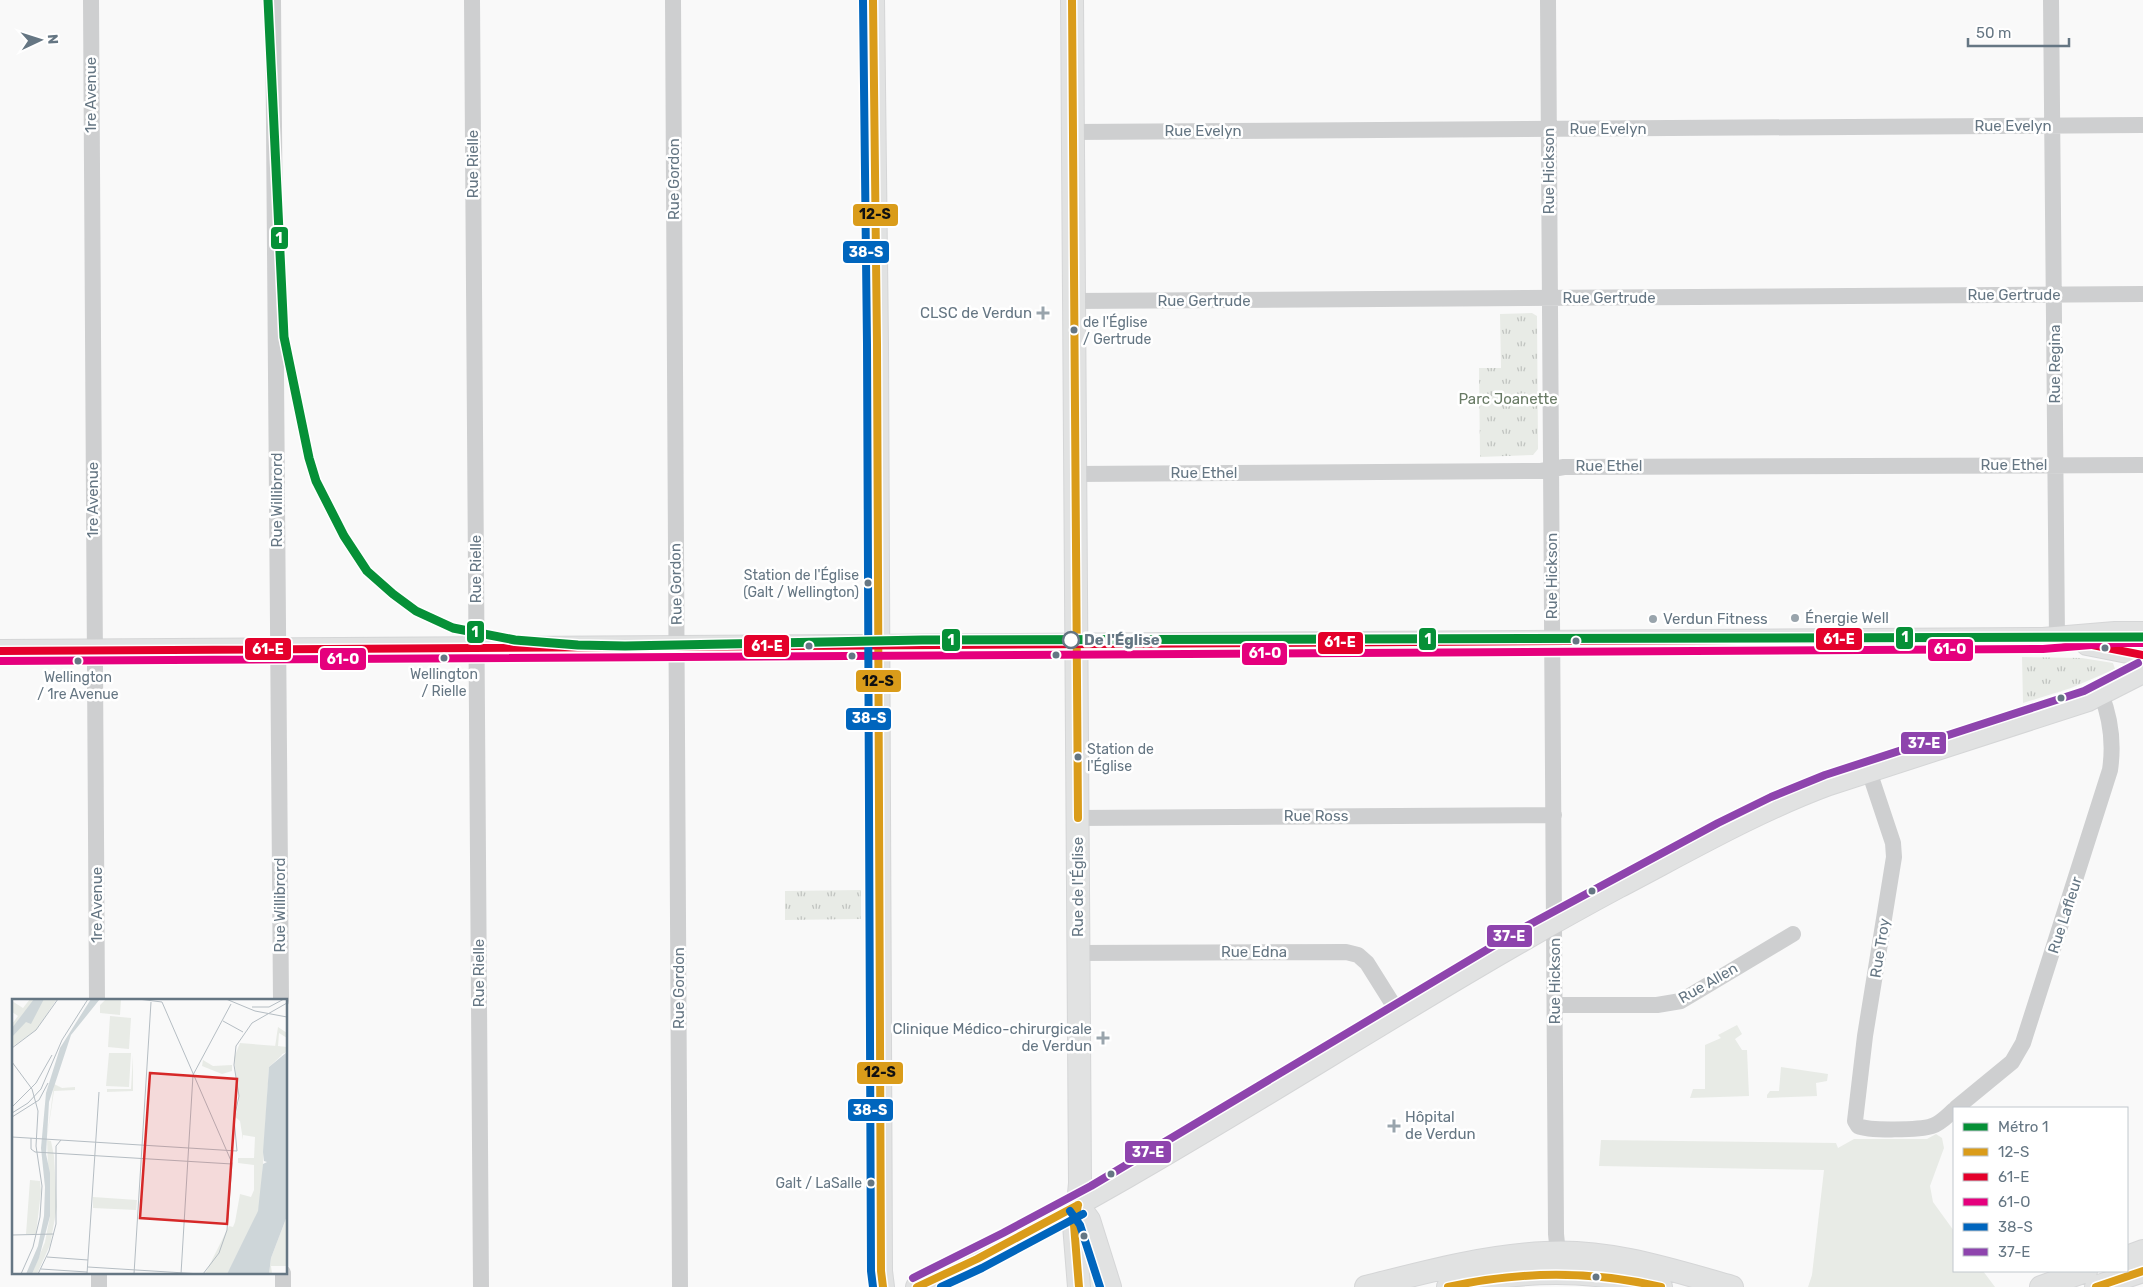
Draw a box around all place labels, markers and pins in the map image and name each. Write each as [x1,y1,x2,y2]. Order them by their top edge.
place label: CLSC de Verdun [920,304,1032,322]
marker: CLSC de Verdun [1036,306,1050,320]
place label: de l'Église / Gertrude [1083,313,1151,348]
marker: de l'Église / Gertrude [1069,325,1079,335]
place label: Station de l'Église (Galt / Wellington) [743,566,859,601]
marker: Station de l'Église (Galt / Wellington) [863,578,873,588]
place label: Énergie Well [1805,609,1889,627]
place label: Verdun Fitness [1663,610,1768,628]
marker: Énergie Well [1789,612,1801,624]
marker: Verdun Fitness [1647,613,1659,625]
marker: De l'Église [1062,631,1080,649]
place label: De l'Église [1084,631,1160,649]
unlabelled marker [1571,636,1581,646]
unlabelled marker [804,641,814,651]
unlabelled marker [2100,643,2110,653]
unlabelled marker [1051,650,1061,660]
unlabelled marker [847,651,857,661]
marker: Wellington / Rielle [439,653,449,663]
marker: Wellington / 1re Avenue [73,656,83,666]
place label: Wellington / Rielle [410,666,478,700]
place label: Wellington / 1re Avenue [37,669,119,703]
unlabelled marker [2056,693,2066,703]
place label: Station de l'Église [1087,741,1154,775]
marker: Station de l'Église [1073,752,1083,762]
unlabelled marker [1587,886,1597,896]
place label: Clinique Médico-chirurgicale de Verdun [892,1020,1092,1055]
marker: Clinique Médico-chirurgicale de Verdun [1096,1031,1110,1045]
place label: Hôpital de Verdun [1405,1108,1476,1143]
marker: Hôpital de Verdun [1387,1119,1401,1133]
unlabelled marker [1106,1169,1116,1179]
place label: Galt / LaSalle [776,1175,862,1192]
marker: Galt / LaSalle [866,1178,876,1188]
unlabelled marker [1079,1231,1089,1241]
unlabelled marker [1591,1272,1601,1282]

